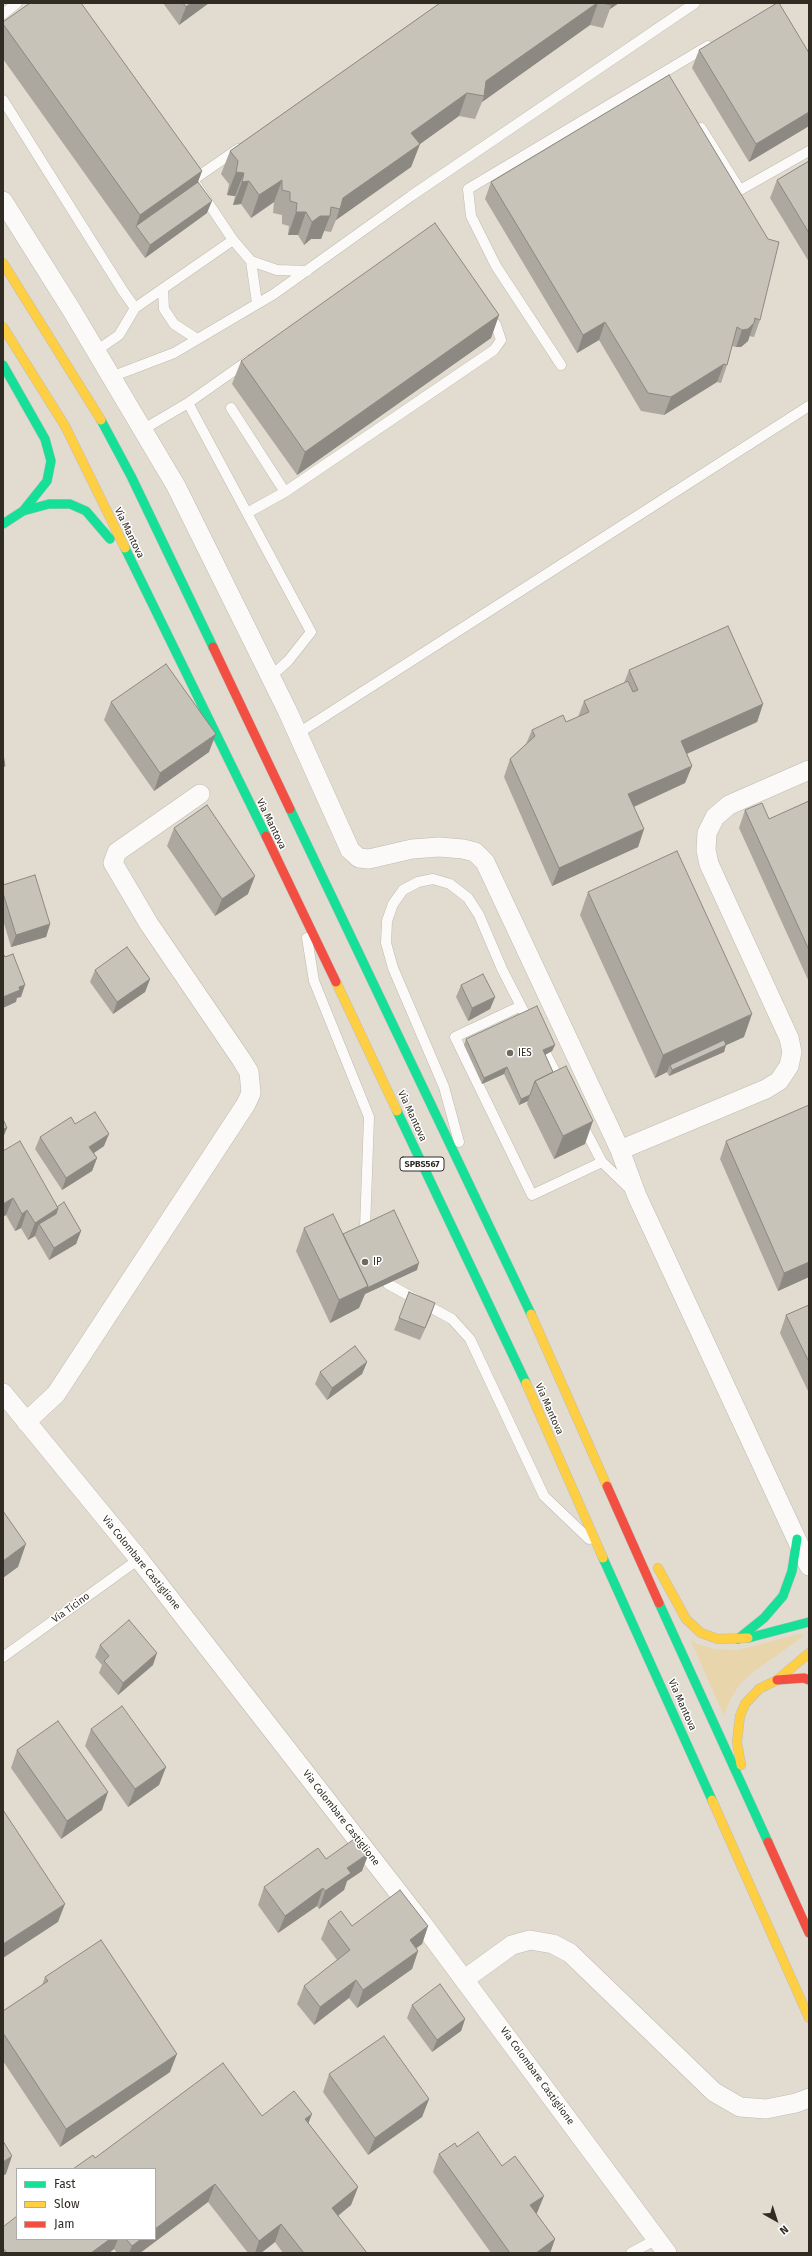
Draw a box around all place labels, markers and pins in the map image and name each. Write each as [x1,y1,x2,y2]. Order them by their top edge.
place label: IES [518,1047,532,1059]
marker: IES [505,1048,515,1058]
place label: IP [373,1256,382,1268]
marker: IP [360,1257,370,1267]

